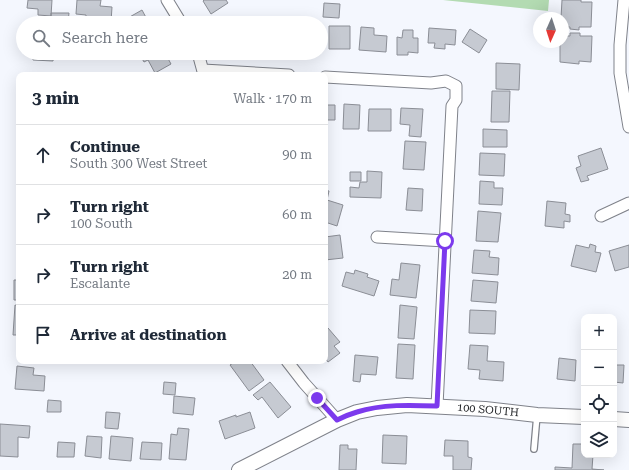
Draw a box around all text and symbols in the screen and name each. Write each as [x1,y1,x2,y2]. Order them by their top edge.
north arrow [533,12,569,48]
search box [16,16,328,60]
icon: search [30,27,52,49]
text: Search here [62,29,148,47]
text: 3 min [32,88,79,108]
text: Walk · 170 m [233,91,312,106]
text: Continue [70,138,140,156]
icon: ahead [32,144,54,166]
text: 90 m [282,147,312,162]
text: South 300 West Street [70,156,207,171]
text: Turn right [70,198,149,216]
icon: right [32,204,54,226]
text: 60 m [282,207,312,222]
text: 100 South [70,216,133,231]
route start [436,232,454,250]
text: Turn right [70,258,149,276]
icon: right [32,264,54,286]
text: 20 m [282,267,312,282]
text: Escalante [70,276,130,291]
map controls [581,314,617,458]
button: + [581,314,617,350]
icon: arrive [32,324,54,346]
text: Arrive at destination [70,326,226,344]
button: − [581,350,617,386]
button: locate [581,386,617,422]
route end [308,389,326,407]
street label: 100 SOUTH [457,401,519,419]
button: layers [581,422,617,458]

